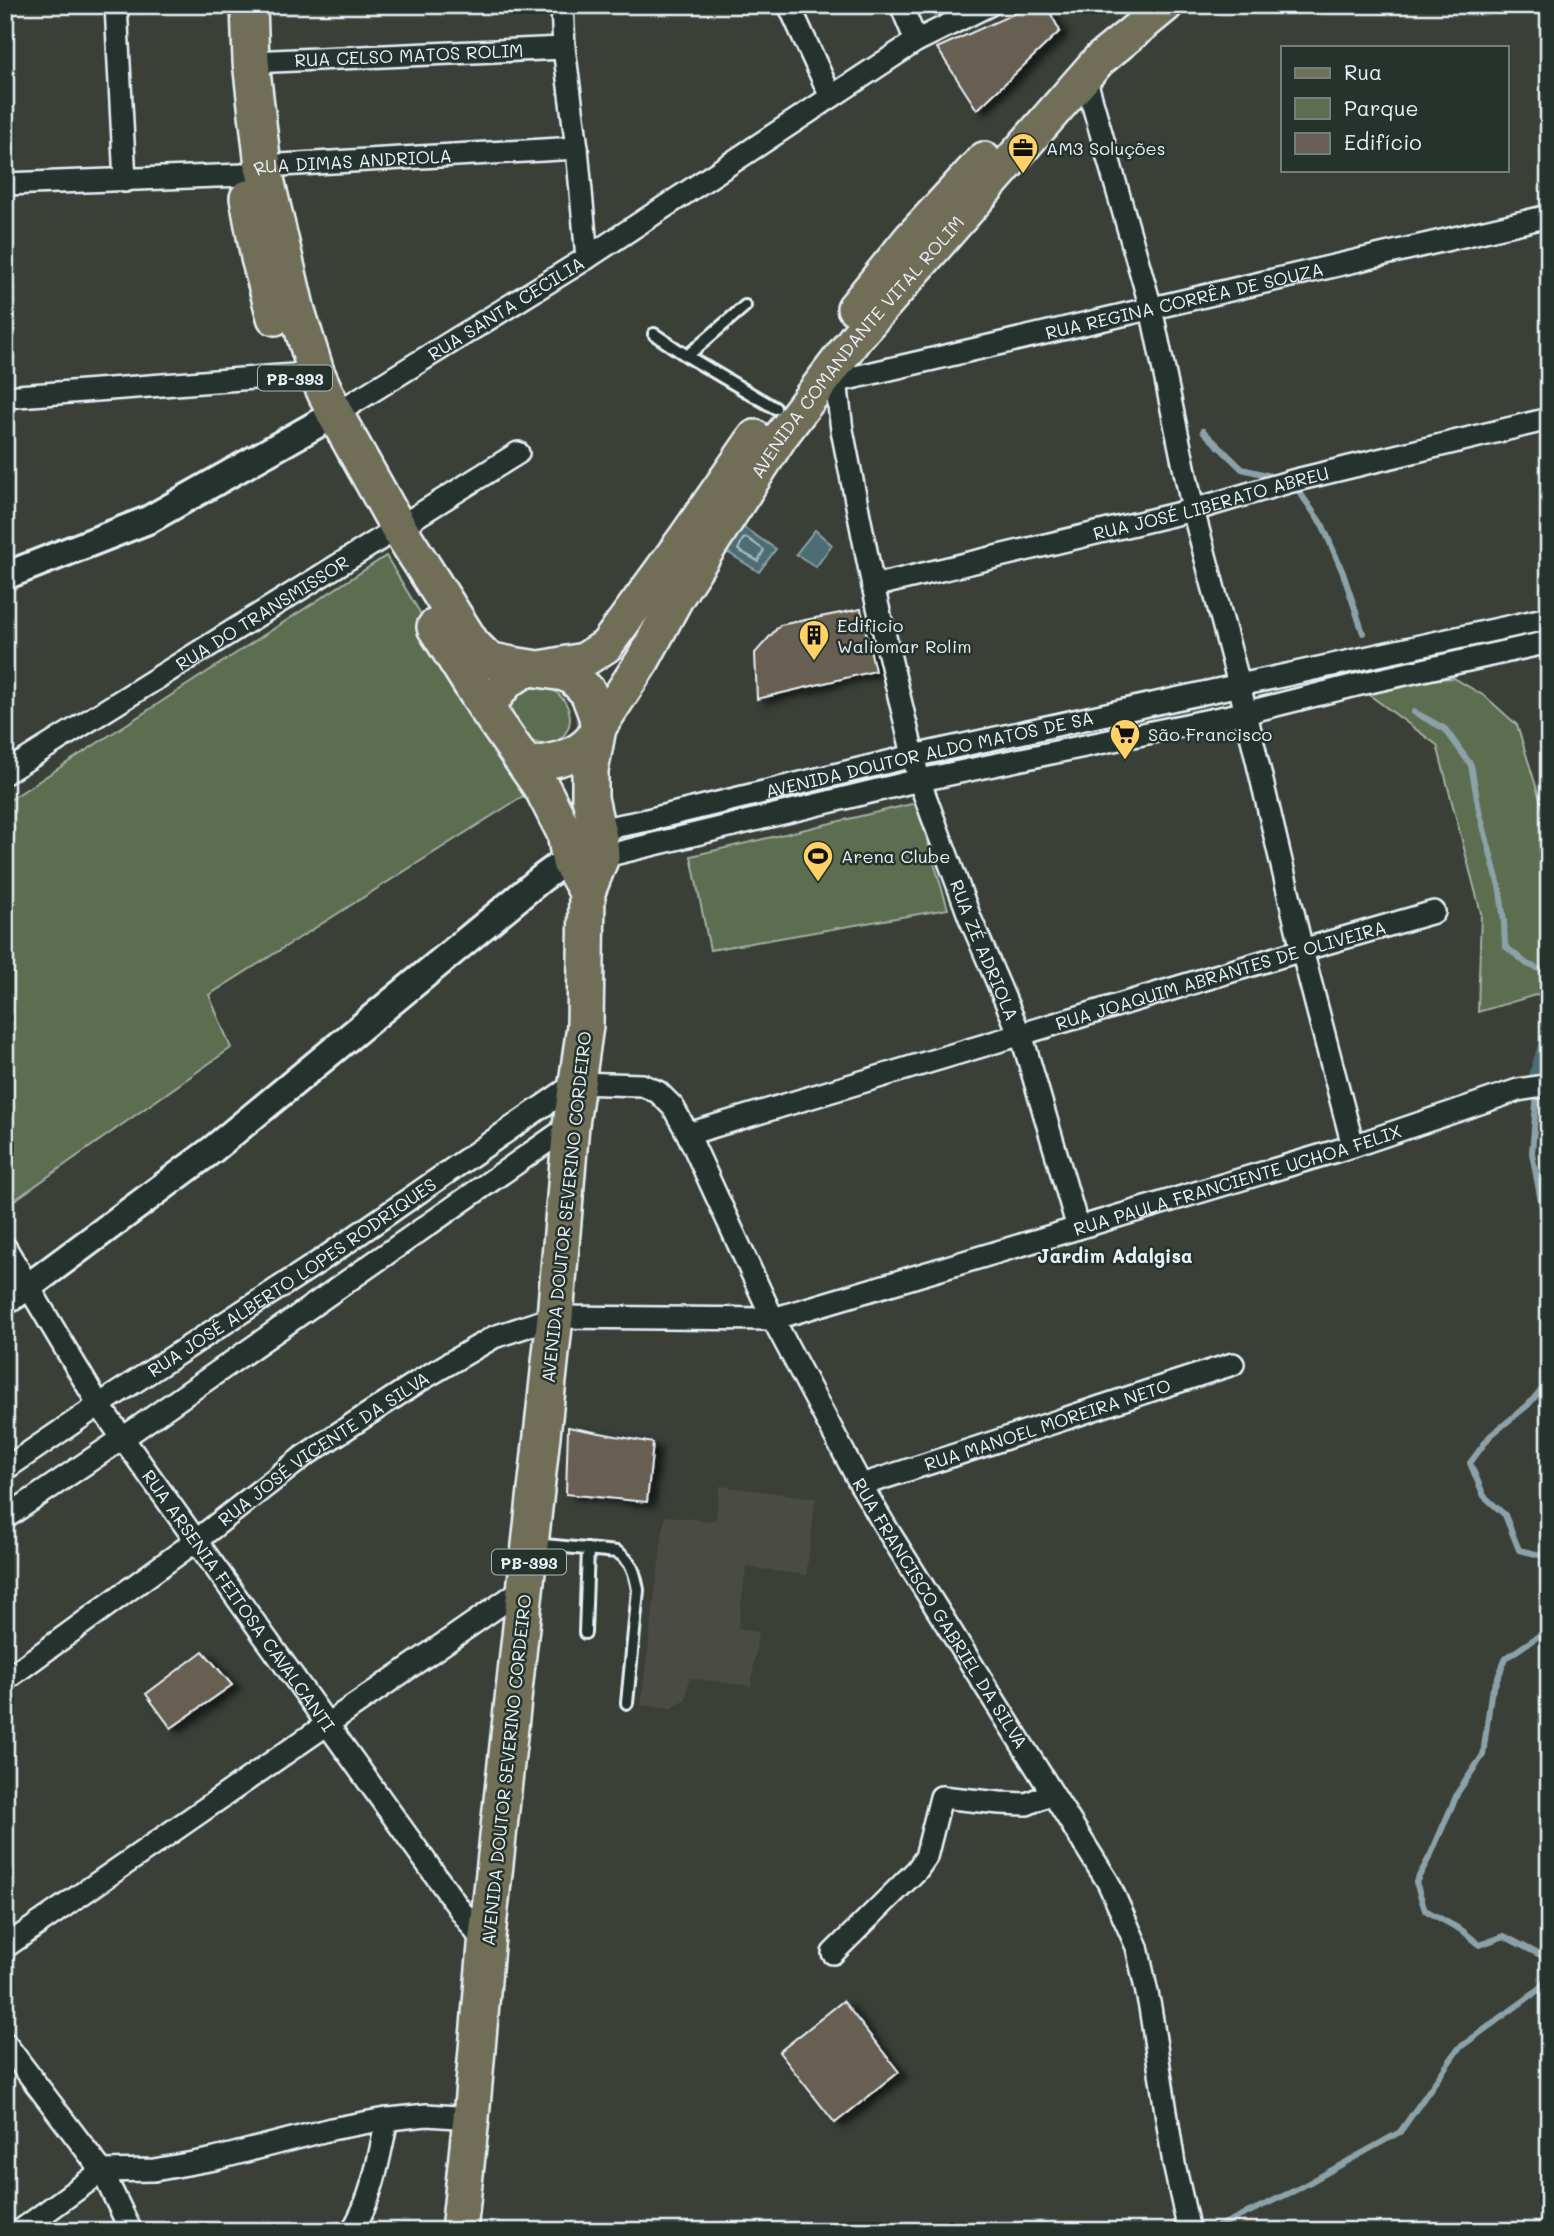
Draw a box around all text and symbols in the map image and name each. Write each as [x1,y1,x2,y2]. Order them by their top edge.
street label: RUA CELSO MATOS ROLIM [294,38,524,72]
legend [1281,46,1508,172]
text: Rua [1344,58,1382,85]
text: Parque [1344,94,1418,121]
text: Edifício [1344,128,1422,155]
office icon: AM3 Soluções [1006,131,1040,175]
place label: AM3 Soluções [1046,136,1165,160]
street label: RUA DIMAS ANDRIOLA [250,143,453,181]
street label: AVENIDA COMANDANTE VITAL ROLIM [745,211,969,483]
street label: RUA SANTA CECILIA [423,251,589,366]
street label: RUA REGINA CORRÊA DE SOUZA [1043,257,1326,345]
road number: PB-393 [258,366,332,390]
street label: RUA JOSÉ LIBERATO ABREU [1091,461,1331,545]
street label: RUA DO TRANSMISSOR [171,550,353,676]
place label: Edificio Waliomar Rolim [837,613,972,658]
building icon: Edificio Waliomar Rolim [797,618,831,662]
street label: AVENIDA DOUTOR ALDO MATOS DE SÁ [763,705,1096,803]
supermarket icon: São Francisco [1108,717,1142,761]
place label: São Francisco [1148,722,1272,746]
sports icon: Arena Clube [801,839,835,883]
place label: Arena Clube [841,844,950,868]
street label: RUA ZÉ ADRIOLA [945,876,1024,1024]
street label: RUA JOAQUIM ABRANTES DE OLIVEIRA [1053,914,1389,1035]
street label: AVENIDA DOUTOR SEVERINO CORDEIRO [536,1030,596,1384]
street label: RUA PAULA FRANCIENTE UCHOA FELIX [1071,1118,1405,1241]
street label: RUA JOSÉ ALBERTO LOPES RODRIQUES [143,1172,441,1382]
district label: Jardim Adalgisa [1037,1243,1193,1268]
street label: RUA JOSÉ VICENTE DA SILVA [213,1366,434,1531]
street label: RUA MANOEL MOREIRA NETO [921,1373,1174,1476]
street label: RUA ARSENIA FEITOSA CAVALCANTI [137,1465,341,1736]
street label: RUA FRANCISCO GABRIEL DA SILVA [847,1474,1033,1753]
road number: PB-393 [492,1550,566,1574]
street label: AVENIDA DOUTOR SEVERINO CORDEIRO [476,1593,536,1947]

